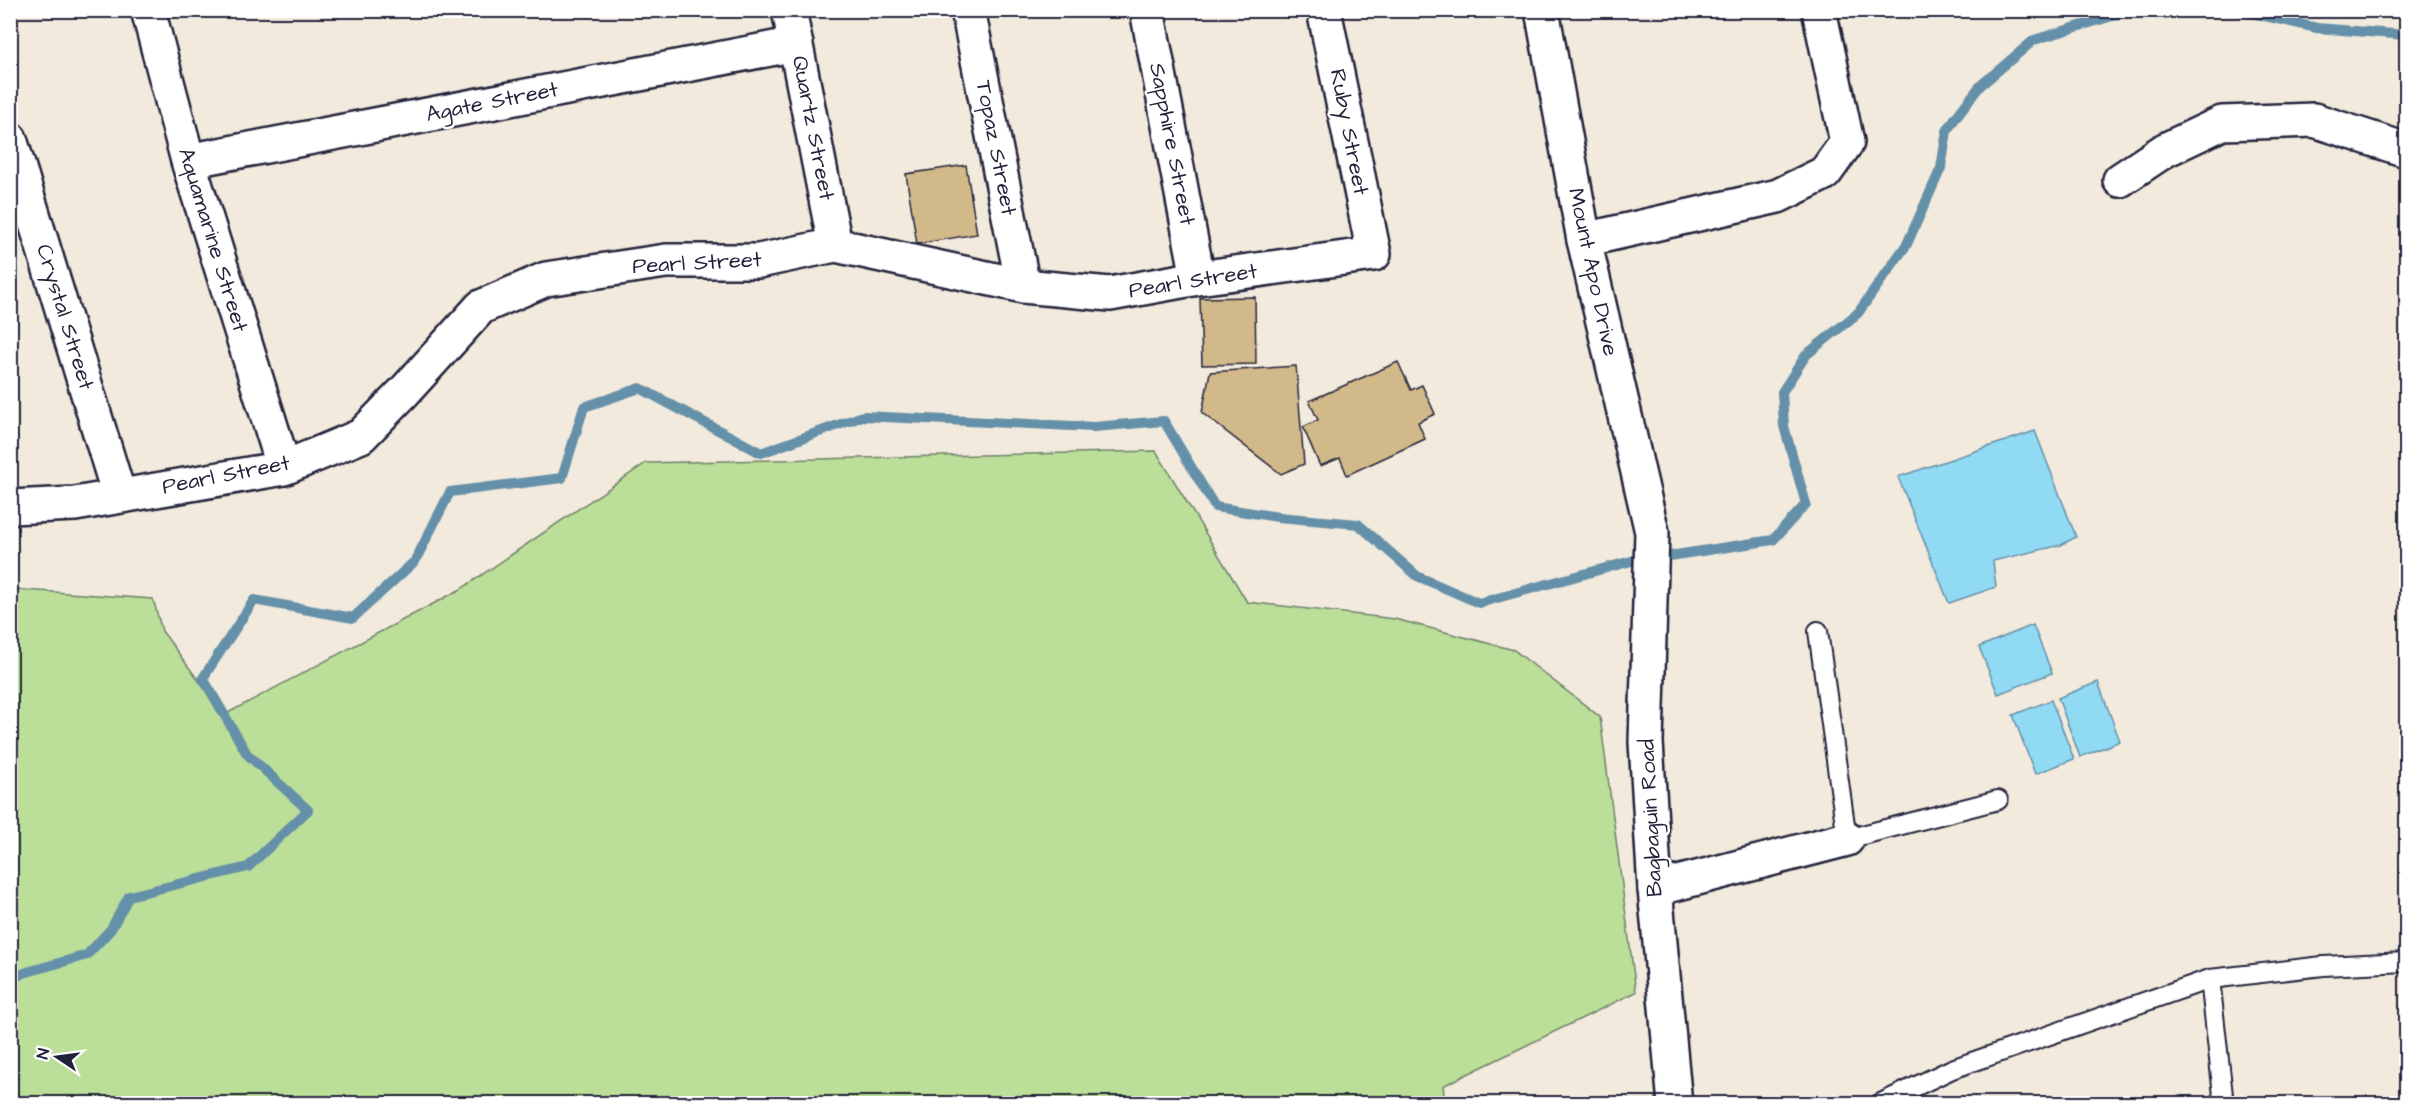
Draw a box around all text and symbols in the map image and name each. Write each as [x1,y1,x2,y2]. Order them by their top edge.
street label: Quartz Street [784,53,842,203]
street label: Sapphire Street [1141,60,1203,228]
street label: Ruby Street [1321,66,1376,198]
street label: Agate Street [423,74,561,131]
street label: Topaz Street [968,78,1024,218]
street label: Aquamarine Street [170,144,256,336]
street label: Mount Apo Drive [1560,185,1626,359]
street label: Crystal Street [27,240,102,394]
street label: Pearl Street [632,244,763,282]
street label: Pearl Street [1127,256,1259,306]
street label: Pearl Street [160,447,293,503]
street label: Bagbaguin Road [1631,738,1672,898]
north arrow [27,1027,87,1087]
text: N [32,1046,55,1061]

